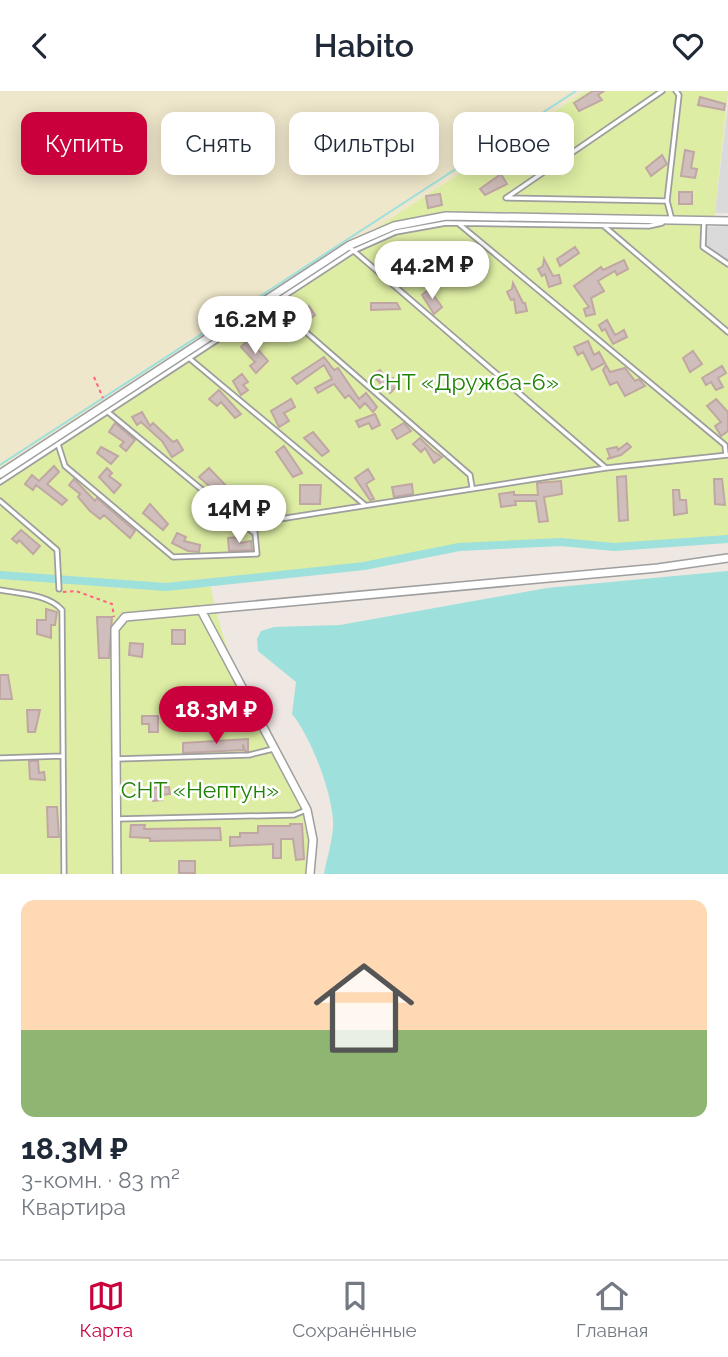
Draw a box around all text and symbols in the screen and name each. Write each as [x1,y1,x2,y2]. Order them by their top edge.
icon: back [21,27,59,65]
text: Habito [314,27,414,64]
icon: heart [669,27,707,65]
chip: Купить [21,112,147,175]
chip: Снять [161,112,275,175]
chip: Фильтры [289,112,439,175]
chip: Новое [453,112,574,175]
pin: 44.2M ₽ [367,241,497,301]
text: 44.2M ₽ [390,250,474,277]
pin: 16.2M ₽ [190,296,320,356]
text: 16.2M ₽ [214,305,296,332]
park label: СНТ «Дружба-6» [369,368,559,395]
pin: 14M ₽ [190,485,288,545]
text: 14M ₽ [207,494,271,521]
pin: 18.3M ₽ [151,687,281,746]
text: 18.3M ₽ [175,695,257,722]
park label: СНТ «Нептун» [121,776,279,803]
icon: home [301,945,427,1071]
text: 18.3M ₽ [21,1131,128,1166]
text: 3-комн. · 83 m² [21,1166,180,1193]
text: Квартира [21,1193,126,1220]
tab: Карта [80,1277,133,1341]
tab: Сохранённые [292,1277,417,1341]
tab: Главная [576,1277,648,1341]

